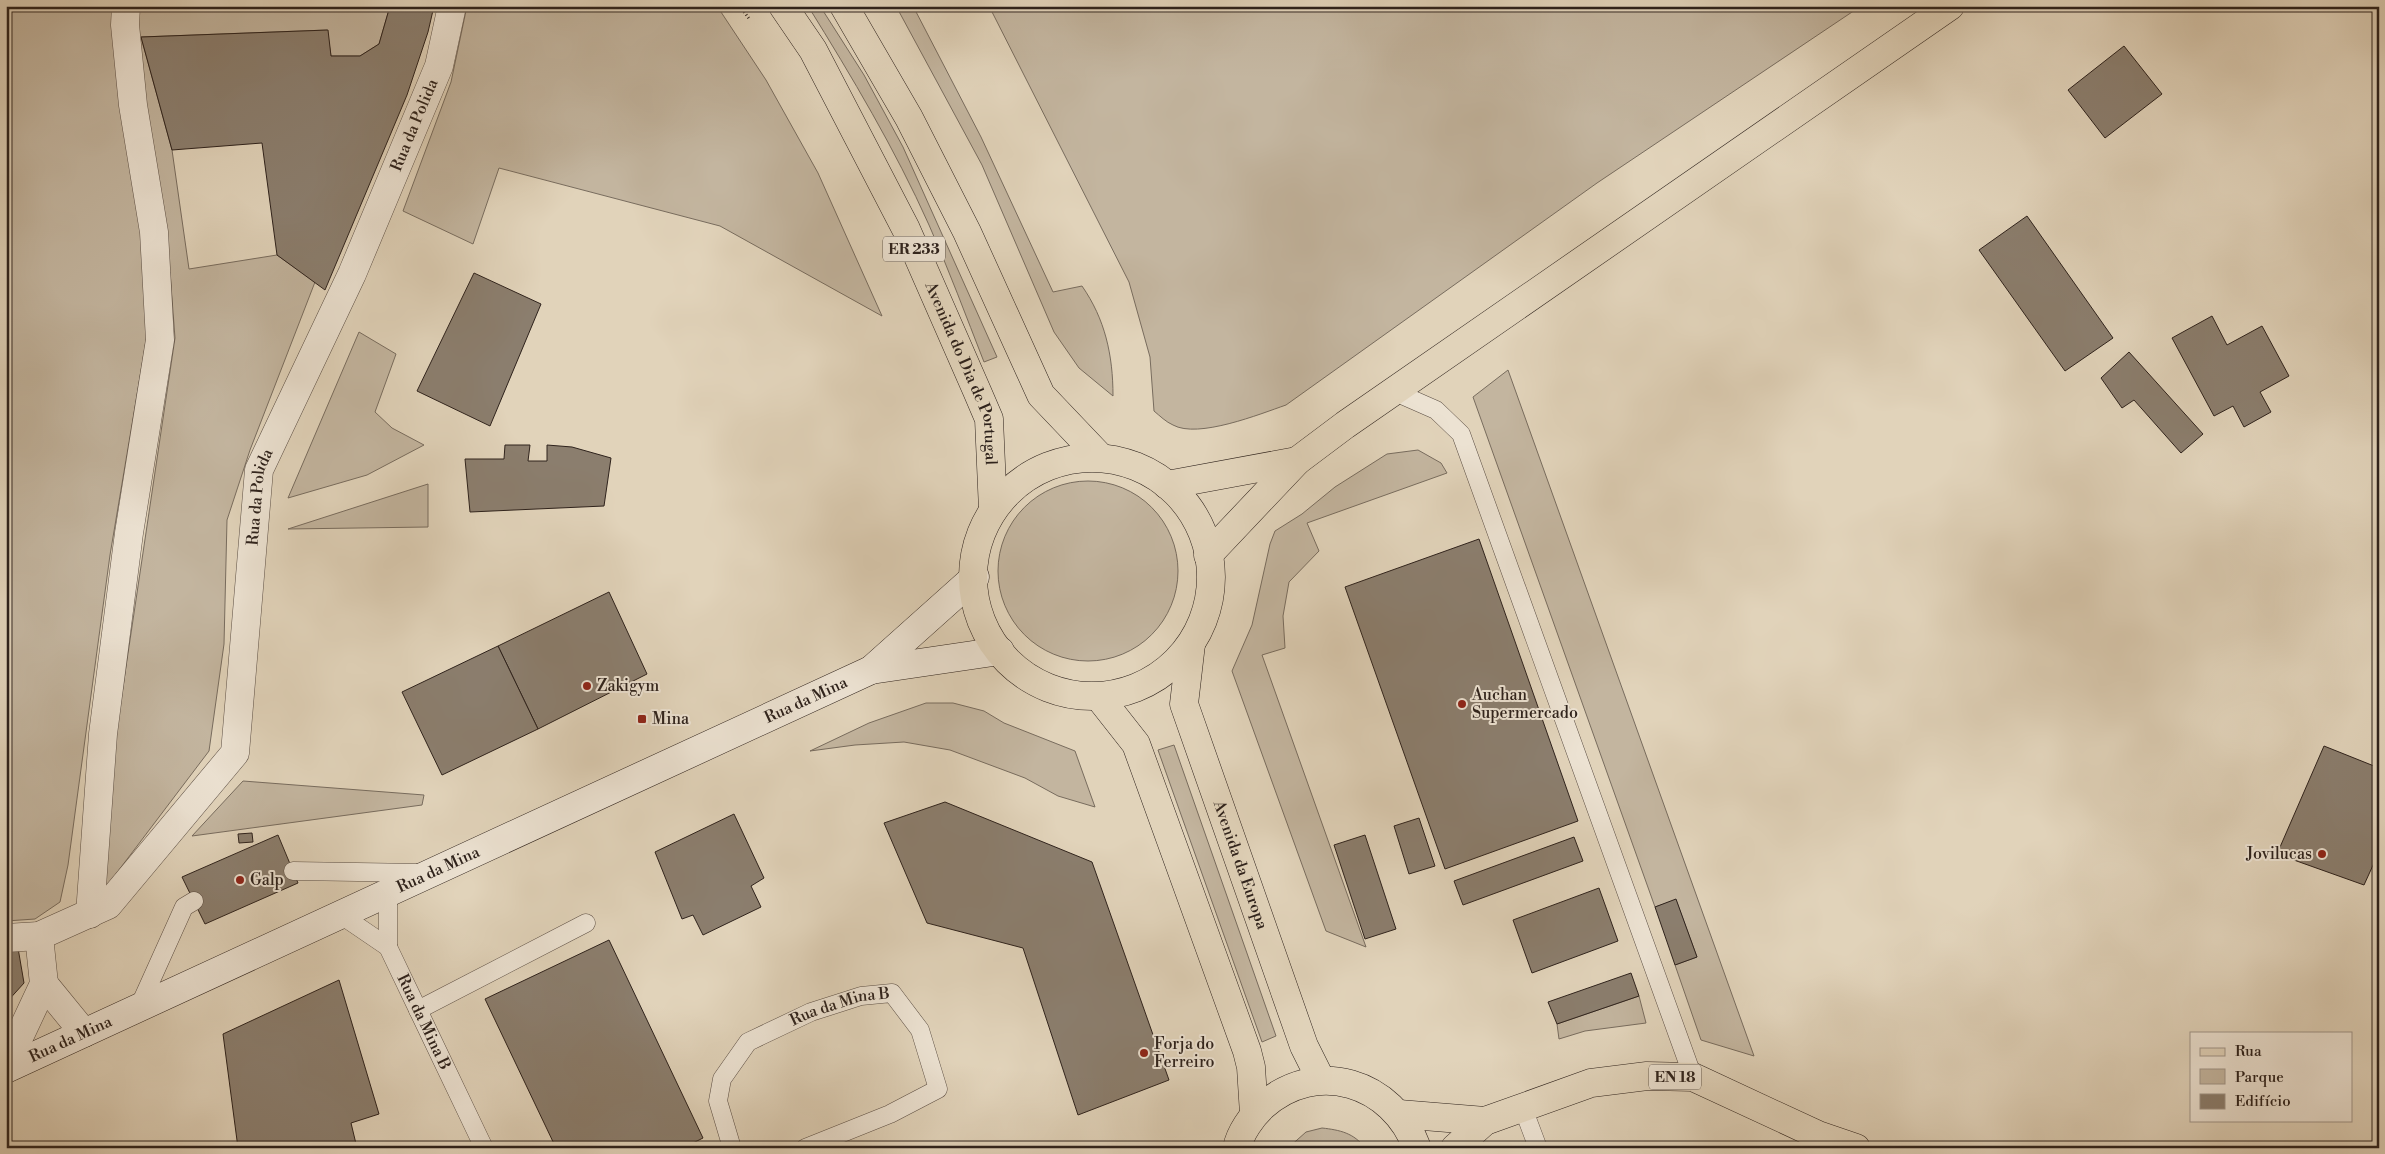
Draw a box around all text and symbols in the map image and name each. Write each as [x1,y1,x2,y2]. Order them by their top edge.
street label: Rua da Polida [386,75,443,174]
road number: ER 233 [883,236,945,262]
street label: Avenida do Dia de Portugal [920,278,1001,466]
street label: Rua da Polida [243,445,278,546]
street label: Rua da Mina [761,672,851,728]
place label: Zakigym [597,676,659,696]
marker: Zakigym [581,680,593,692]
place label: Auchan Supermercado [1471,685,1578,723]
marker: Auchan Supermercado [1456,698,1468,710]
place label: Mina [652,709,690,729]
marker: Mina [636,713,648,725]
street label: Avenida da Europa [1208,797,1273,933]
street label: Rua da Mina [394,841,484,897]
place label: Jovilucas [2245,844,2312,864]
marker: Jovilucas [2316,848,2328,860]
place label: Galp [250,870,284,890]
marker: Galp [234,874,246,886]
street label: Rua da Mina B [392,971,455,1073]
street label: Rua da Mina B [787,983,891,1031]
street label: Rua da Mina [26,1011,116,1067]
legend [2190,1032,2352,1122]
place label: Forja do Ferreiro [1154,1034,1215,1072]
text: Rua [2235,1042,2262,1061]
marker: Forja do Ferreiro [1138,1047,1150,1059]
road number: EN 18 [1649,1064,1701,1090]
text: Parque [2235,1068,2284,1087]
text: Edifício [2235,1092,2291,1111]

